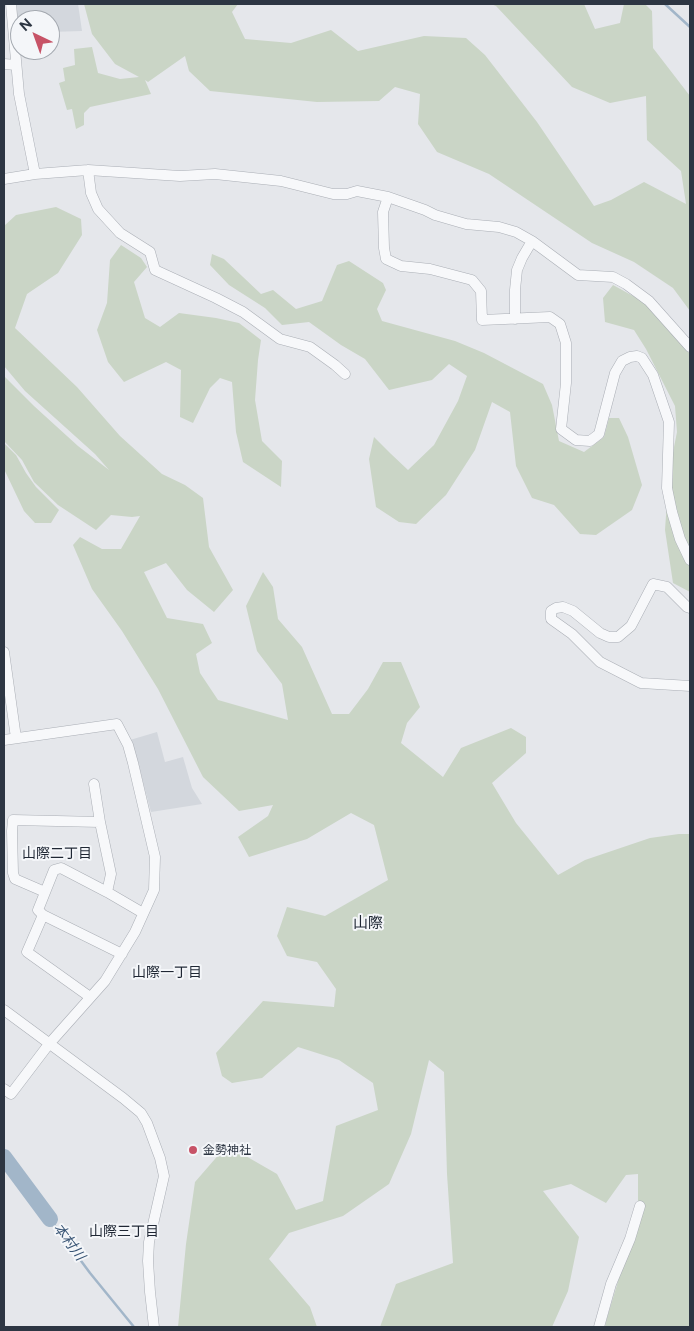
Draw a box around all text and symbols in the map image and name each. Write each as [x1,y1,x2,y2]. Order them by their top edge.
north arrow [10,10,60,60]
text: N [16,15,35,34]
district label: 山際二丁目 [22,846,92,862]
district label: 山際 [353,914,383,932]
district label: 山際一丁目 [132,965,202,981]
place label: 金勢神社 [203,1143,251,1157]
marker: 金勢神社 [187,1144,199,1156]
water label: 本村川 [50,1220,88,1264]
district label: 山際三丁目 [89,1224,159,1240]

